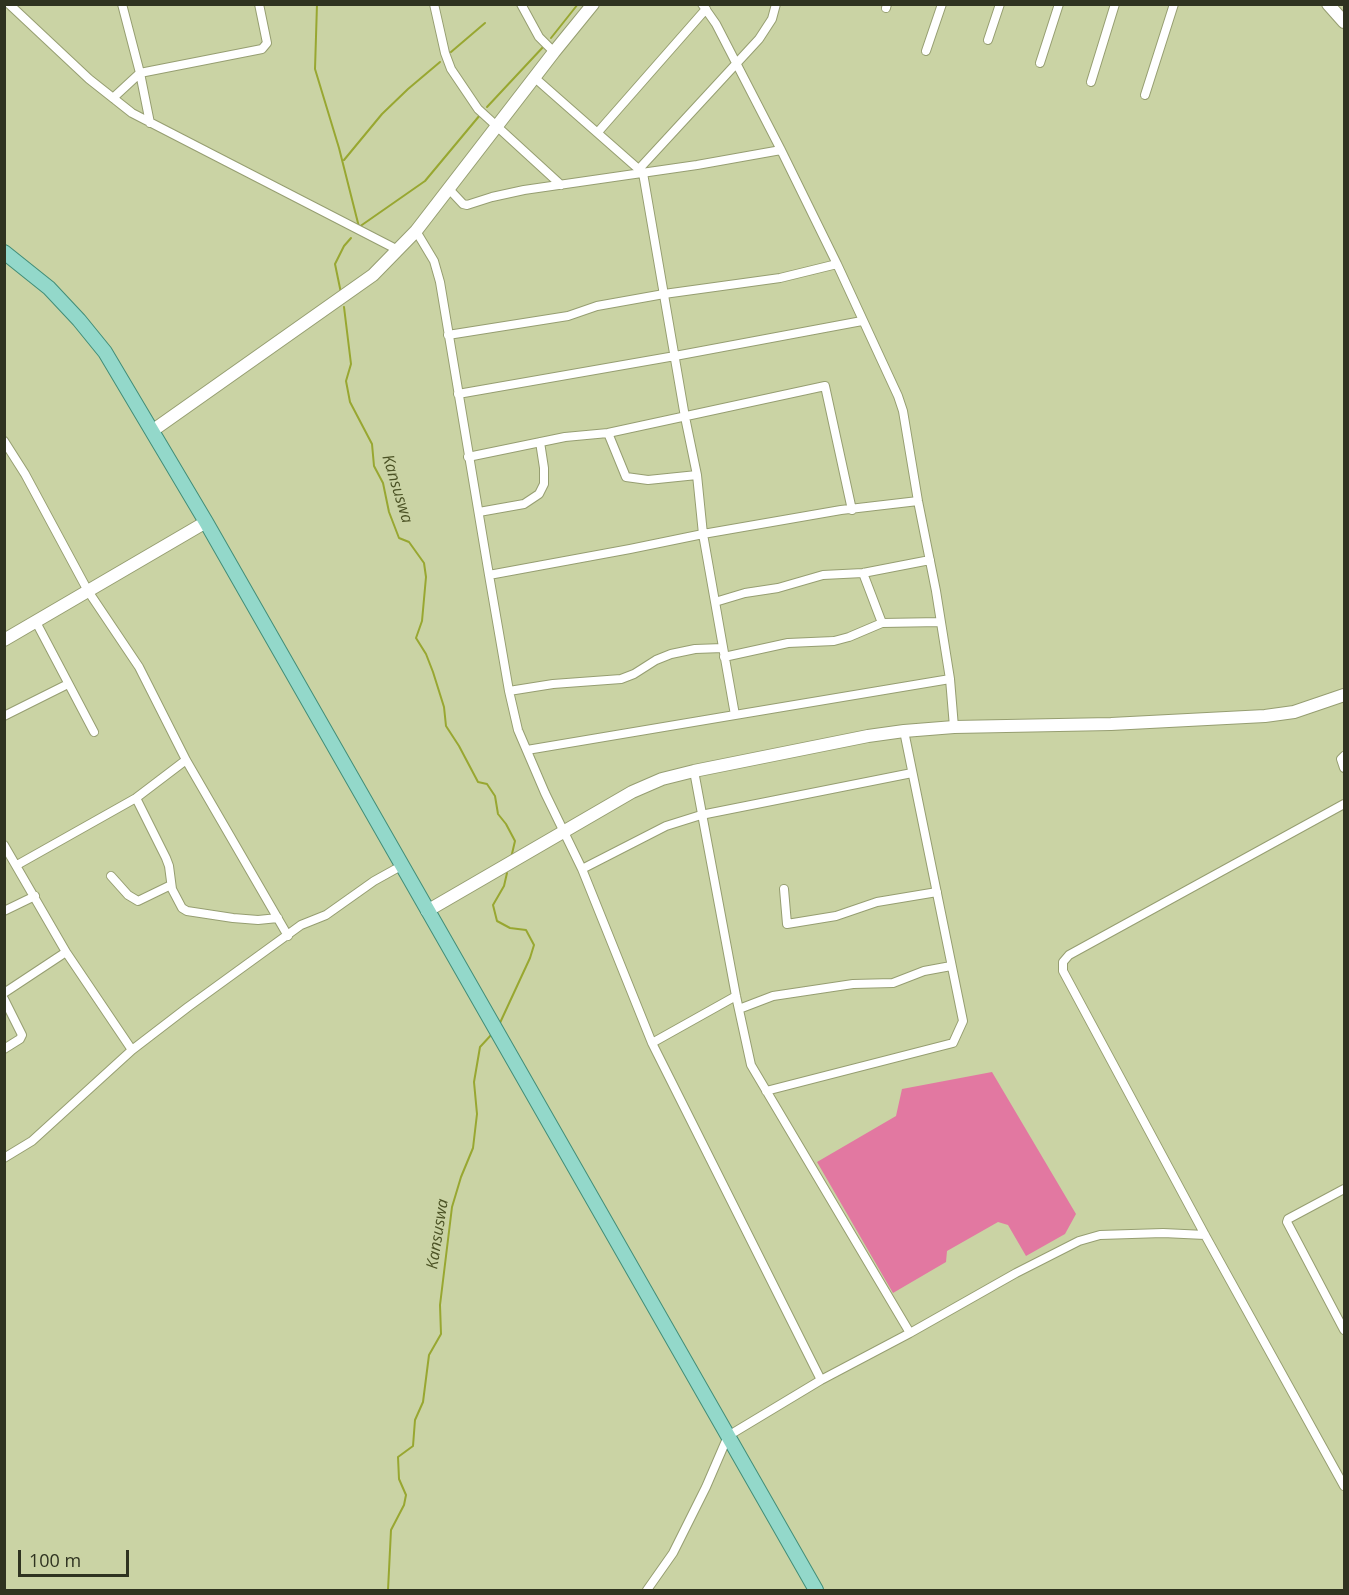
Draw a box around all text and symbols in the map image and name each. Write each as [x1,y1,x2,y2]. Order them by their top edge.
water label: Kansuswa [377,452,417,526]
water label: Kansuswa [423,1198,453,1270]
scale bar [21,1538,132,1576]
text: 100 m [29,1548,81,1572]

